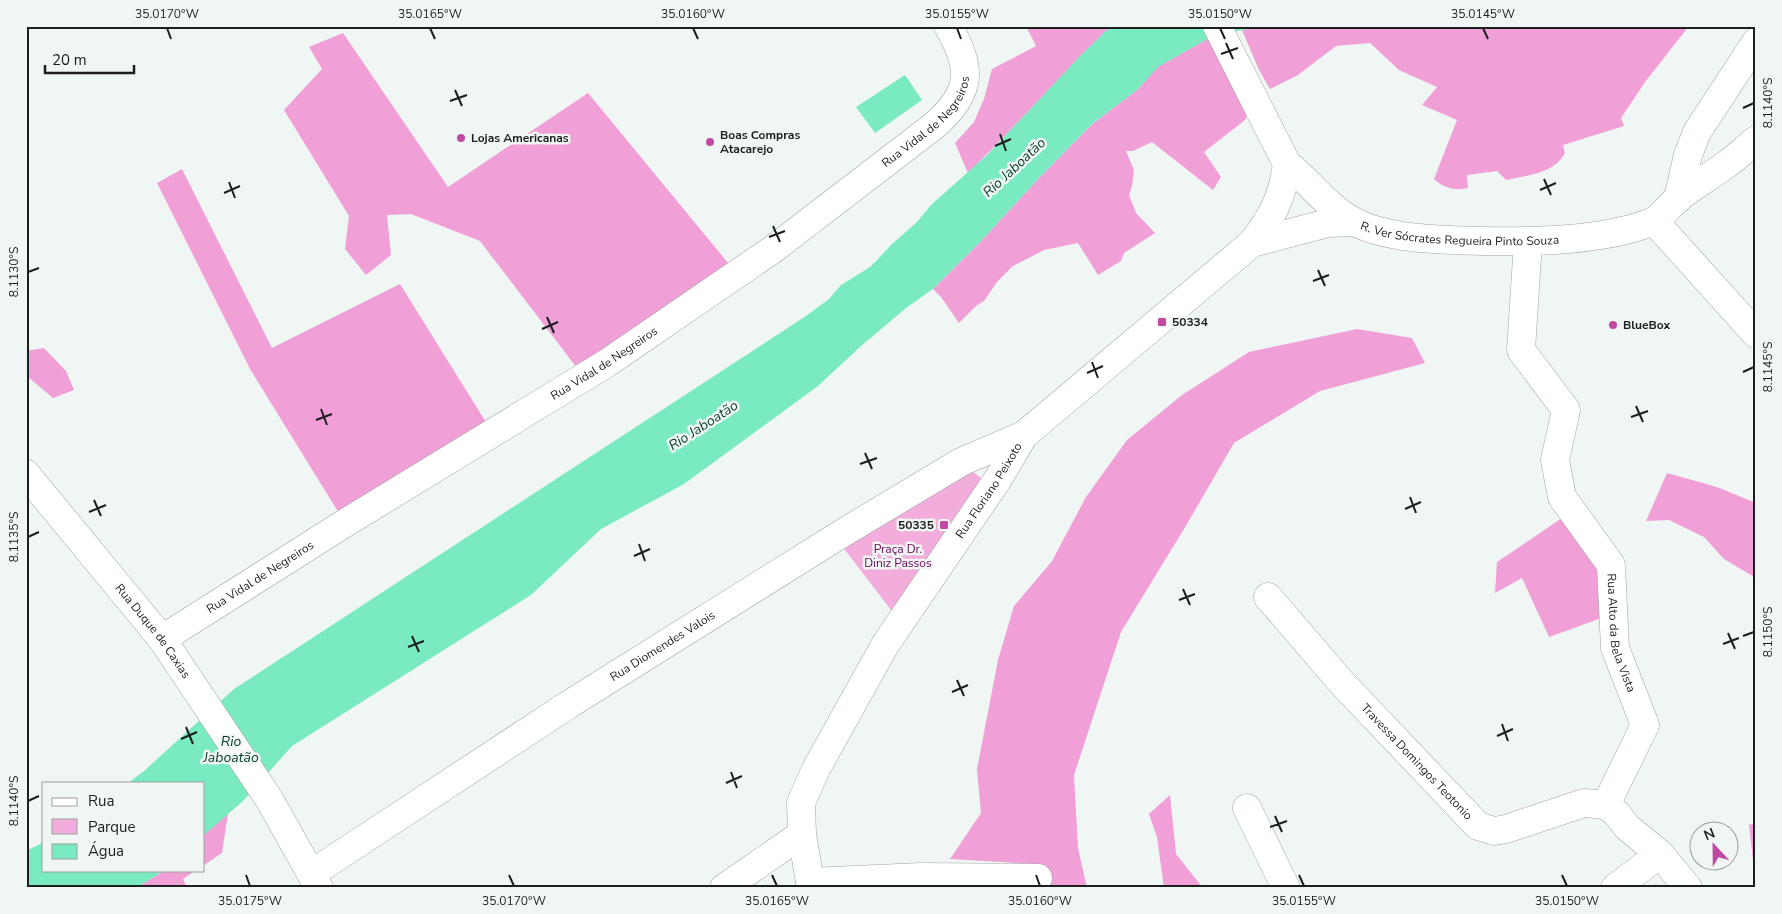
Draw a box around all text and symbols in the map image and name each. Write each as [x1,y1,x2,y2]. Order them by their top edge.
text: 35.0170°W [135,6,199,22]
text: 35.0165°W [398,6,462,22]
text: 35.0160°W [661,6,725,22]
text: 35.0155°W [925,6,989,22]
text: 35.0150°W [1188,6,1252,22]
text: 35.0145°W [1451,6,1515,22]
scale bar [45,42,134,74]
text: 20 m [52,50,87,70]
street label: Rua Vidal de Negreiros [878,75,973,171]
text: 8.1140°S [1760,78,1776,128]
place label: Boas Compras Atacarejo [720,127,800,157]
place label: Lojas Americanas [471,130,569,146]
marker: Lojas Americanas [455,132,467,144]
water label: Rio Jaboatão [979,133,1050,201]
marker: Boas Compras Atacarejo [704,136,716,148]
street label: R. Ver Sócrates Regueira Pinto Souza [1358,218,1560,249]
text: 8.1130°S [6,247,22,297]
place label: 50334 [1172,314,1208,330]
marker: 50334 [1156,316,1168,328]
place label: BlueBox [1623,317,1671,333]
marker: BlueBox [1607,319,1619,331]
street label: Rua Vidal de Negreiros [548,323,661,404]
text: 8.1145°S [1760,342,1776,392]
water label: Rio Jaboatão [665,396,742,455]
street label: Rua Floriano Peixoto [952,439,1026,542]
text: 8.1135°S [6,512,22,562]
place label: 50335 [898,517,934,533]
marker: 50335 [938,519,950,531]
street label: Rua Vidal de Negreiros [203,537,317,617]
park label: Praça Dr. Diniz Passos [864,541,932,571]
street label: Rua Alto da Bela Vista [1603,573,1639,695]
street label: Rua Duque de Caxias [112,580,194,682]
street label: Rua Diomendes Valois [607,607,718,685]
text: 8.1150°S [1760,607,1776,657]
street label: Travessa Domingos Teotonio [1358,700,1476,824]
water label: Rio Jaboatão [202,732,259,767]
text: 8.1140°S [6,776,22,826]
legend [42,782,205,872]
text: Rua [88,791,114,811]
text: Parque [88,817,136,837]
north arrow [1690,822,1740,872]
text: N [1701,824,1718,845]
text: Água [88,841,124,861]
text: 35.0175°W [218,893,282,909]
text: 35.0170°W [482,893,546,909]
text: 35.0165°W [745,893,809,909]
text: 35.0160°W [1008,893,1072,909]
text: 35.0155°W [1272,893,1336,909]
text: 35.0150°W [1535,893,1599,909]

